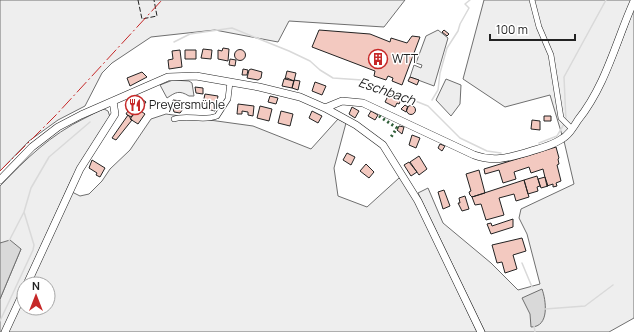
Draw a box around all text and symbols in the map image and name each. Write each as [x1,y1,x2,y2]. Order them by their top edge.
scale bar [490,16,575,42]
text: 100 m [496,21,528,38]
building icon: WTT [367,48,389,70]
place label: WTT [392,50,419,67]
water label: Eschbach [356,73,419,110]
restaurant icon: Preyersmühle [124,94,146,116]
place label: Preyersmühle [149,96,225,113]
north arrow [16,276,56,316]
text: N [32,278,40,293]

